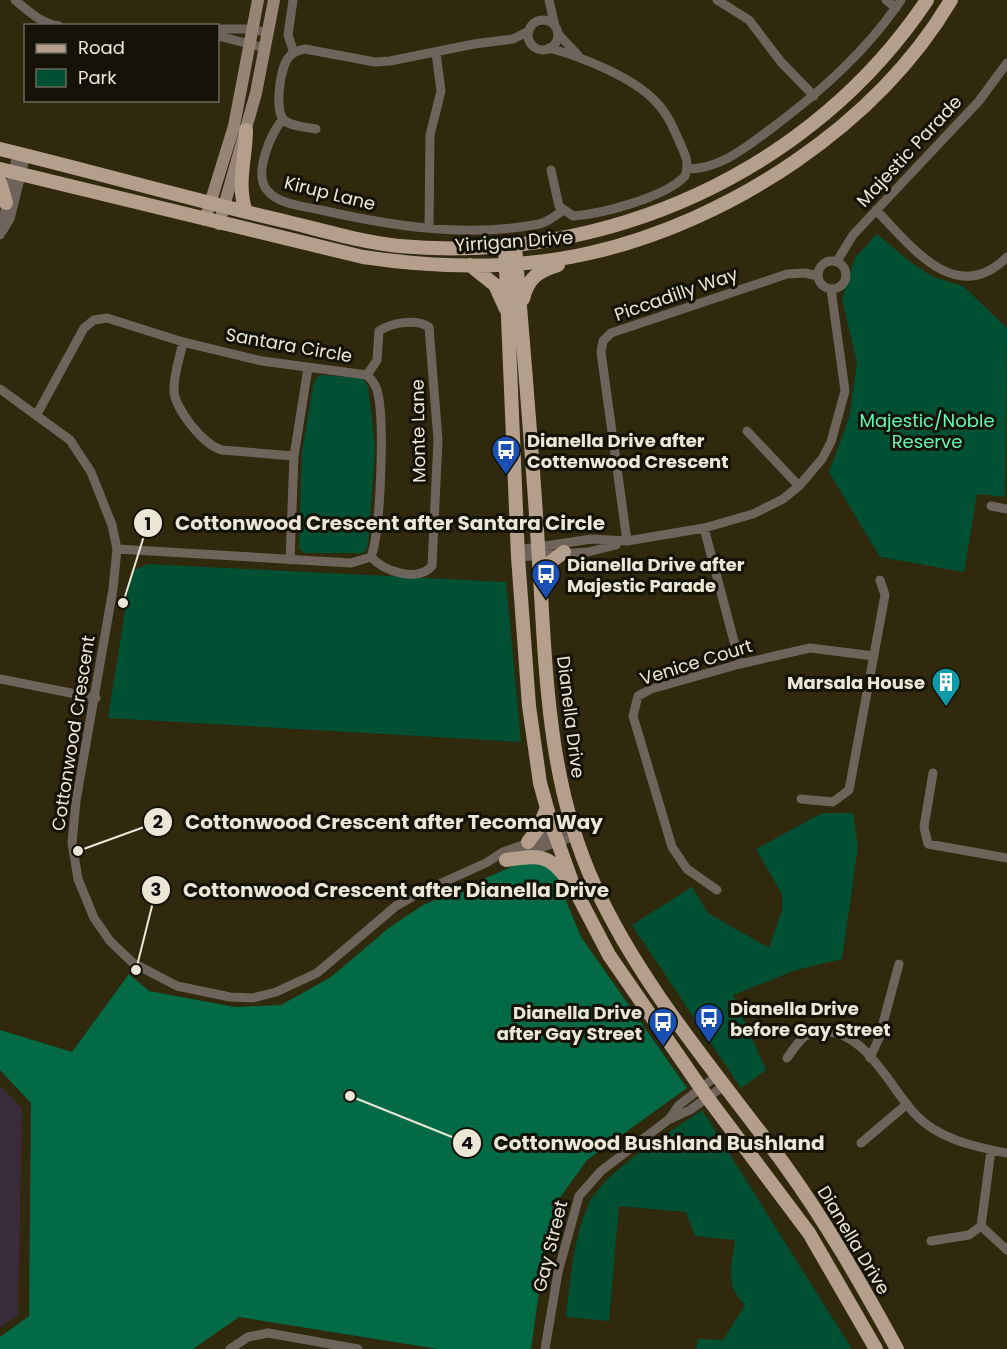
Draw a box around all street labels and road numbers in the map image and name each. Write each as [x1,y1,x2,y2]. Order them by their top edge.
street label: Majestic Parade [851,90,967,212]
street label: Kirup Lane [282,170,378,216]
street label: Yirrigan Drive [454,224,574,258]
street label: Piccadilly Way [611,261,741,327]
street label: Santara Circle [224,322,354,368]
street label: Monte Lane [405,379,431,483]
street label: Cottonwood Crescent [45,633,101,833]
street label: Venice Court [637,633,755,691]
street label: Dianella Drive [551,654,591,780]
street label: Dianella Drive [812,1181,896,1299]
street label: Gay Street [527,1197,573,1295]

